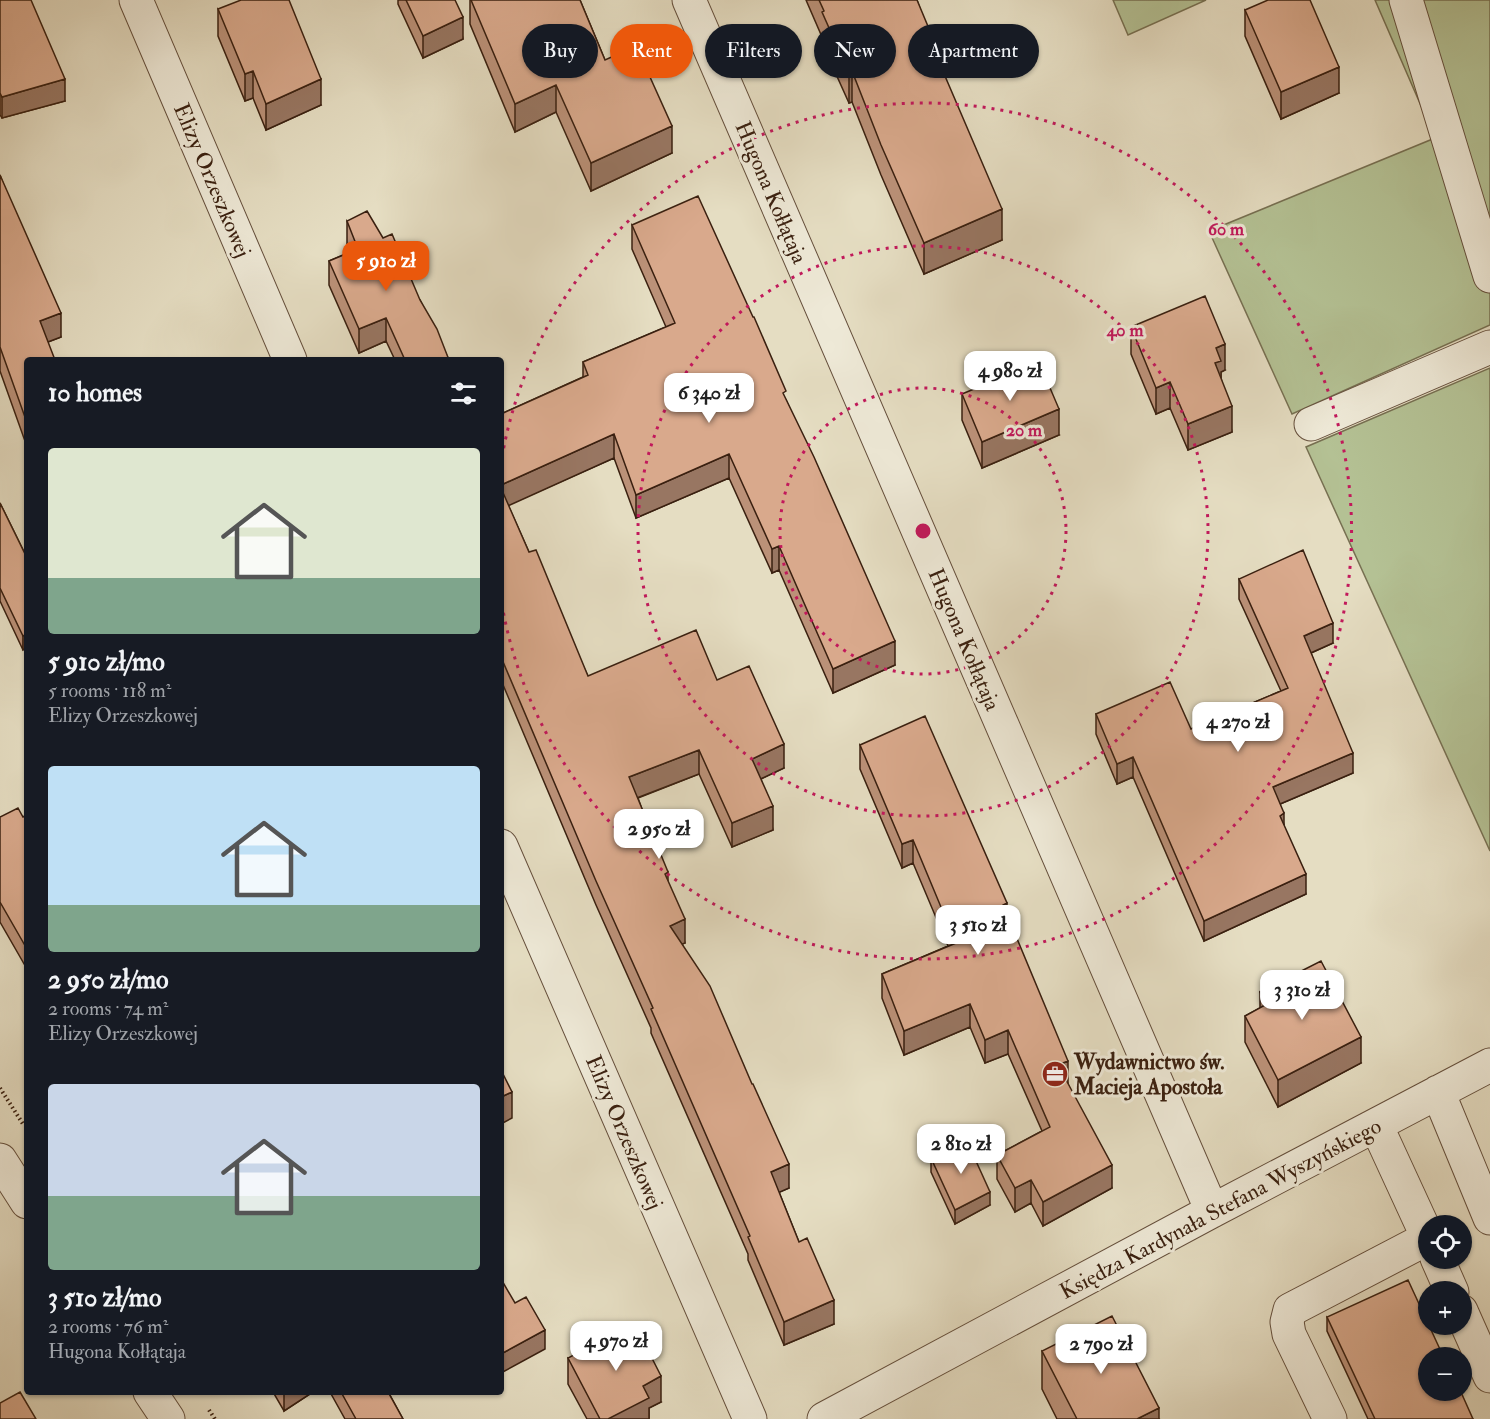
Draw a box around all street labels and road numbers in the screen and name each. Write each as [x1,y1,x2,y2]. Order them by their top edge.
street label: Elizy Orzeszkowej [167,99,257,262]
street label: Hugona Kołłątaja [729,117,814,269]
street label: Hugona Kołłątaja [922,564,1007,716]
street label: Elizy Orzeszkowej [579,1051,669,1214]
street label: Księdza Kardynała Stefana Wyszyńskiego [1055,1112,1386,1306]

